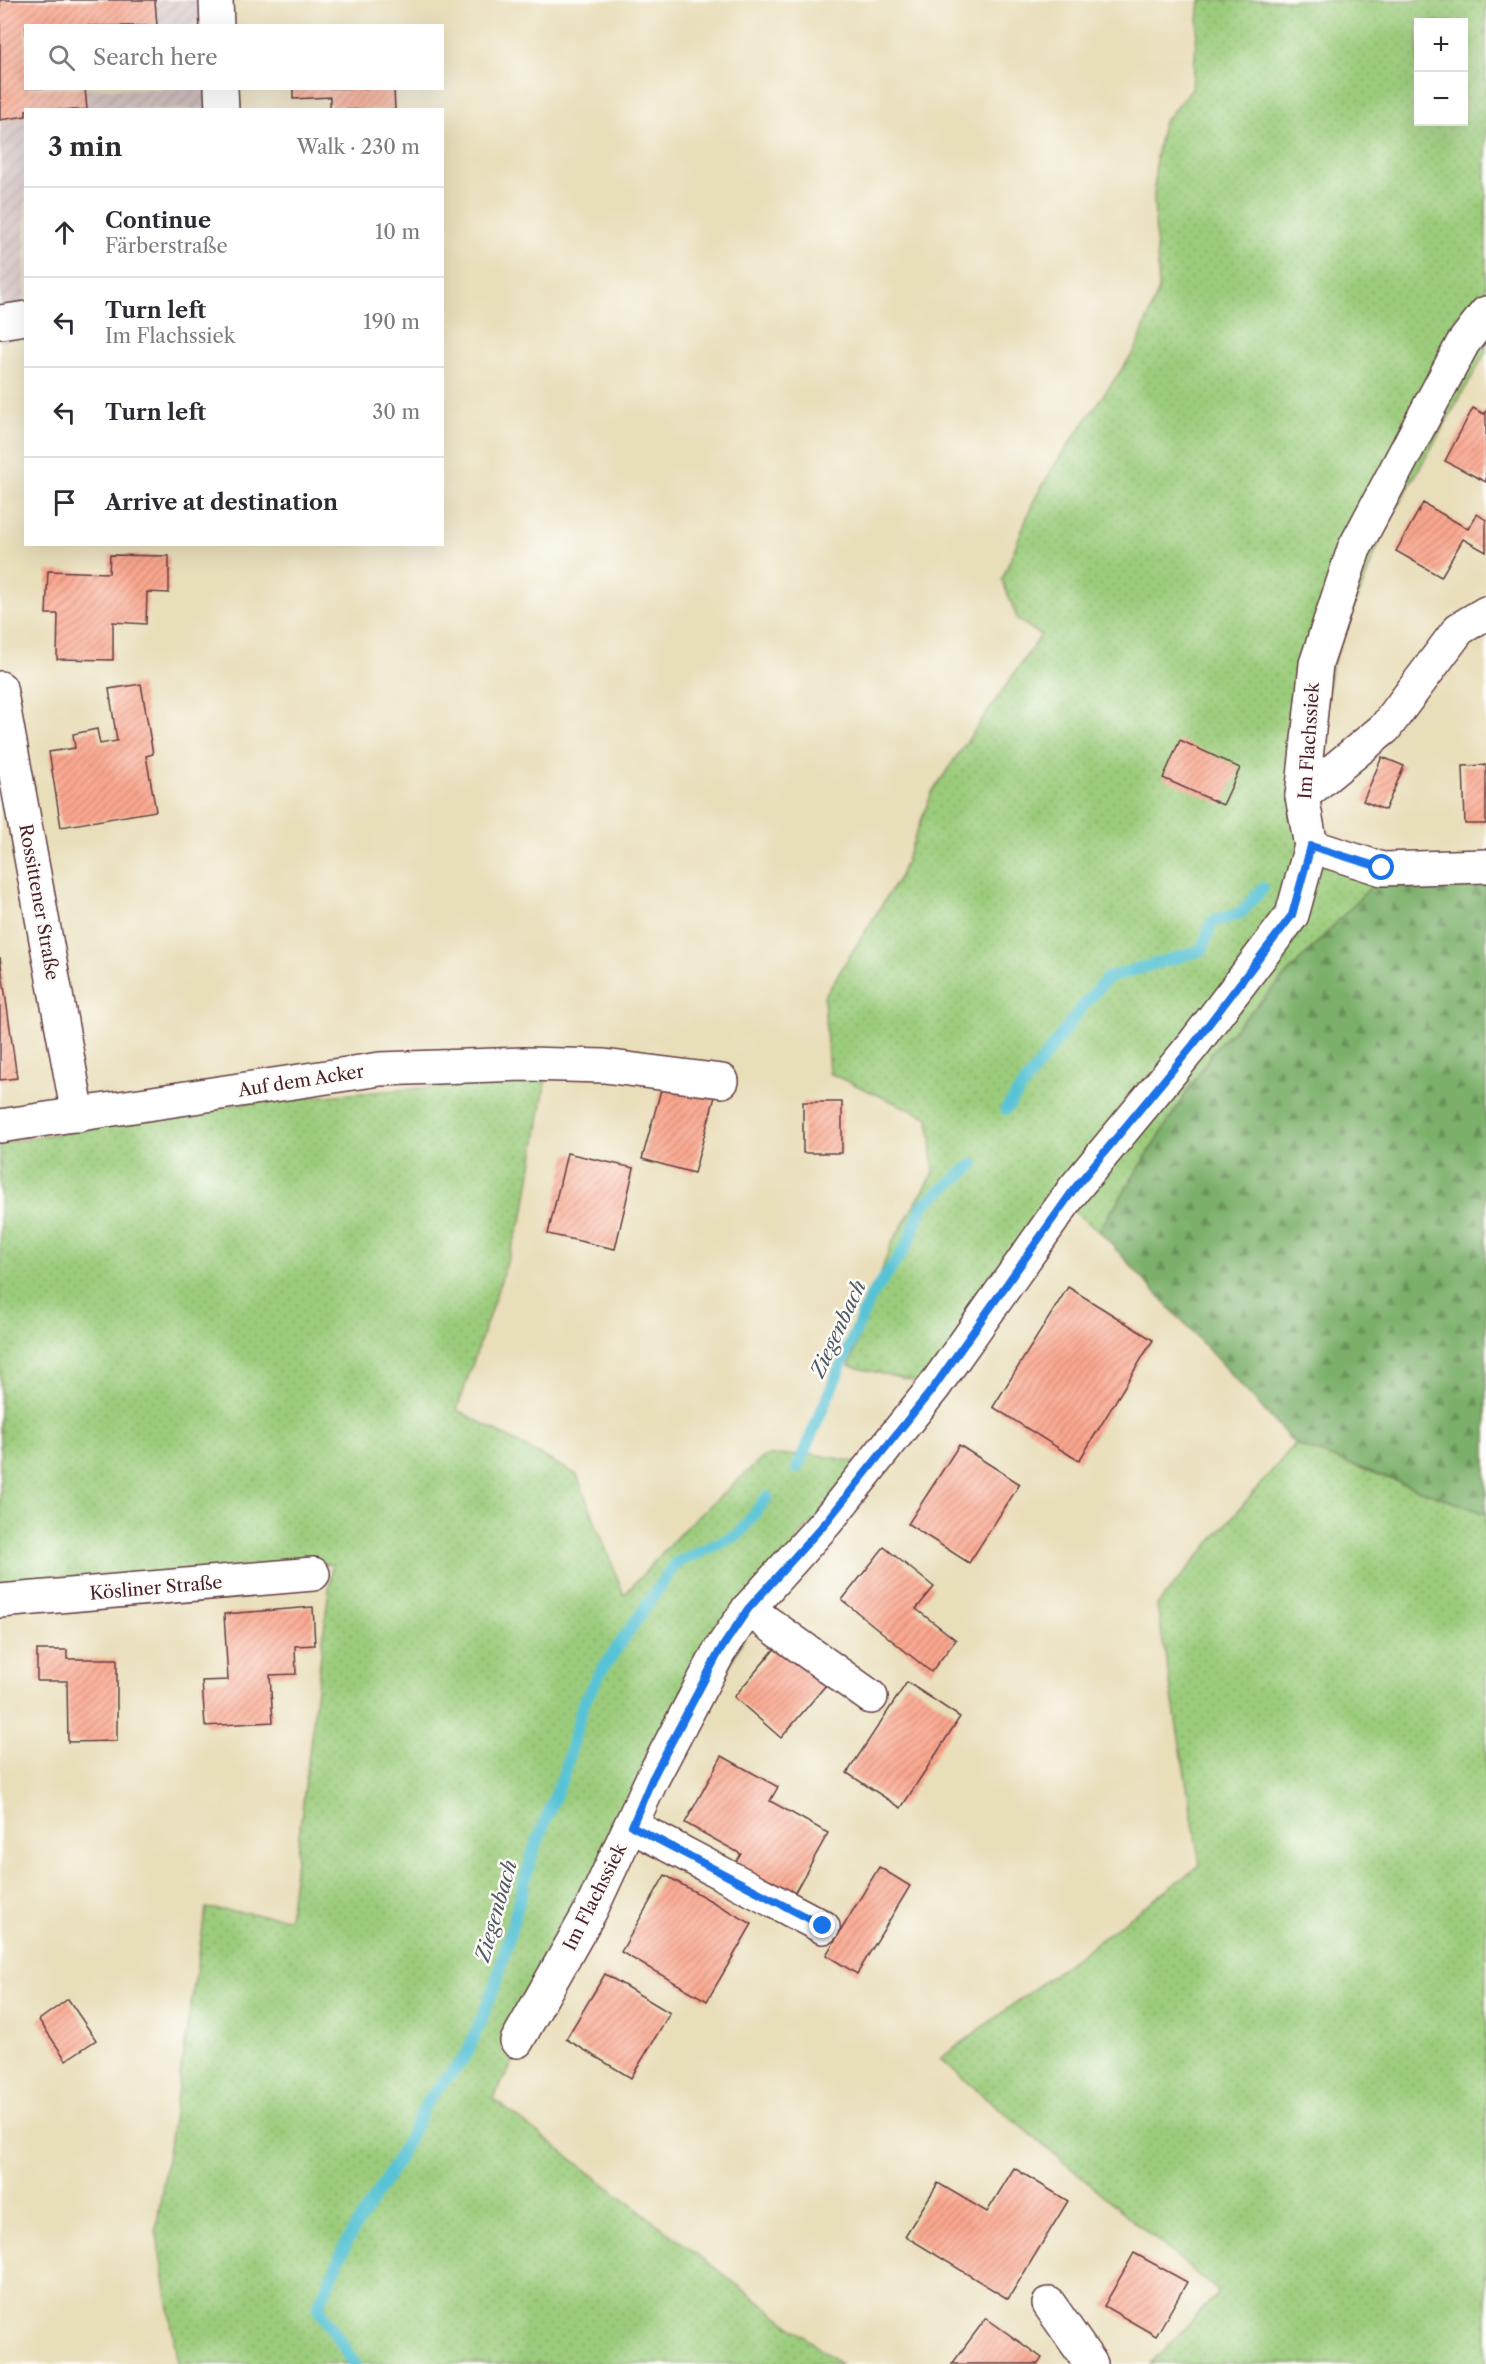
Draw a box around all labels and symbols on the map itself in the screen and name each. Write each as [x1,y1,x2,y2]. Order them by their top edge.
street label: Im Flachssiek [1294,680,1324,800]
street label: Rossittener Straße [14,822,64,982]
route start [1368,854,1394,880]
street label: Auf dem Acker [236,1060,366,1102]
water label: Ziegenbach [805,1276,871,1383]
street label: Kösliner Straße [89,1571,223,1605]
street label: Im Flachssiek [559,1838,632,1954]
water label: Ziegenbach [470,1857,522,1966]
route end [809,1912,835,1938]

